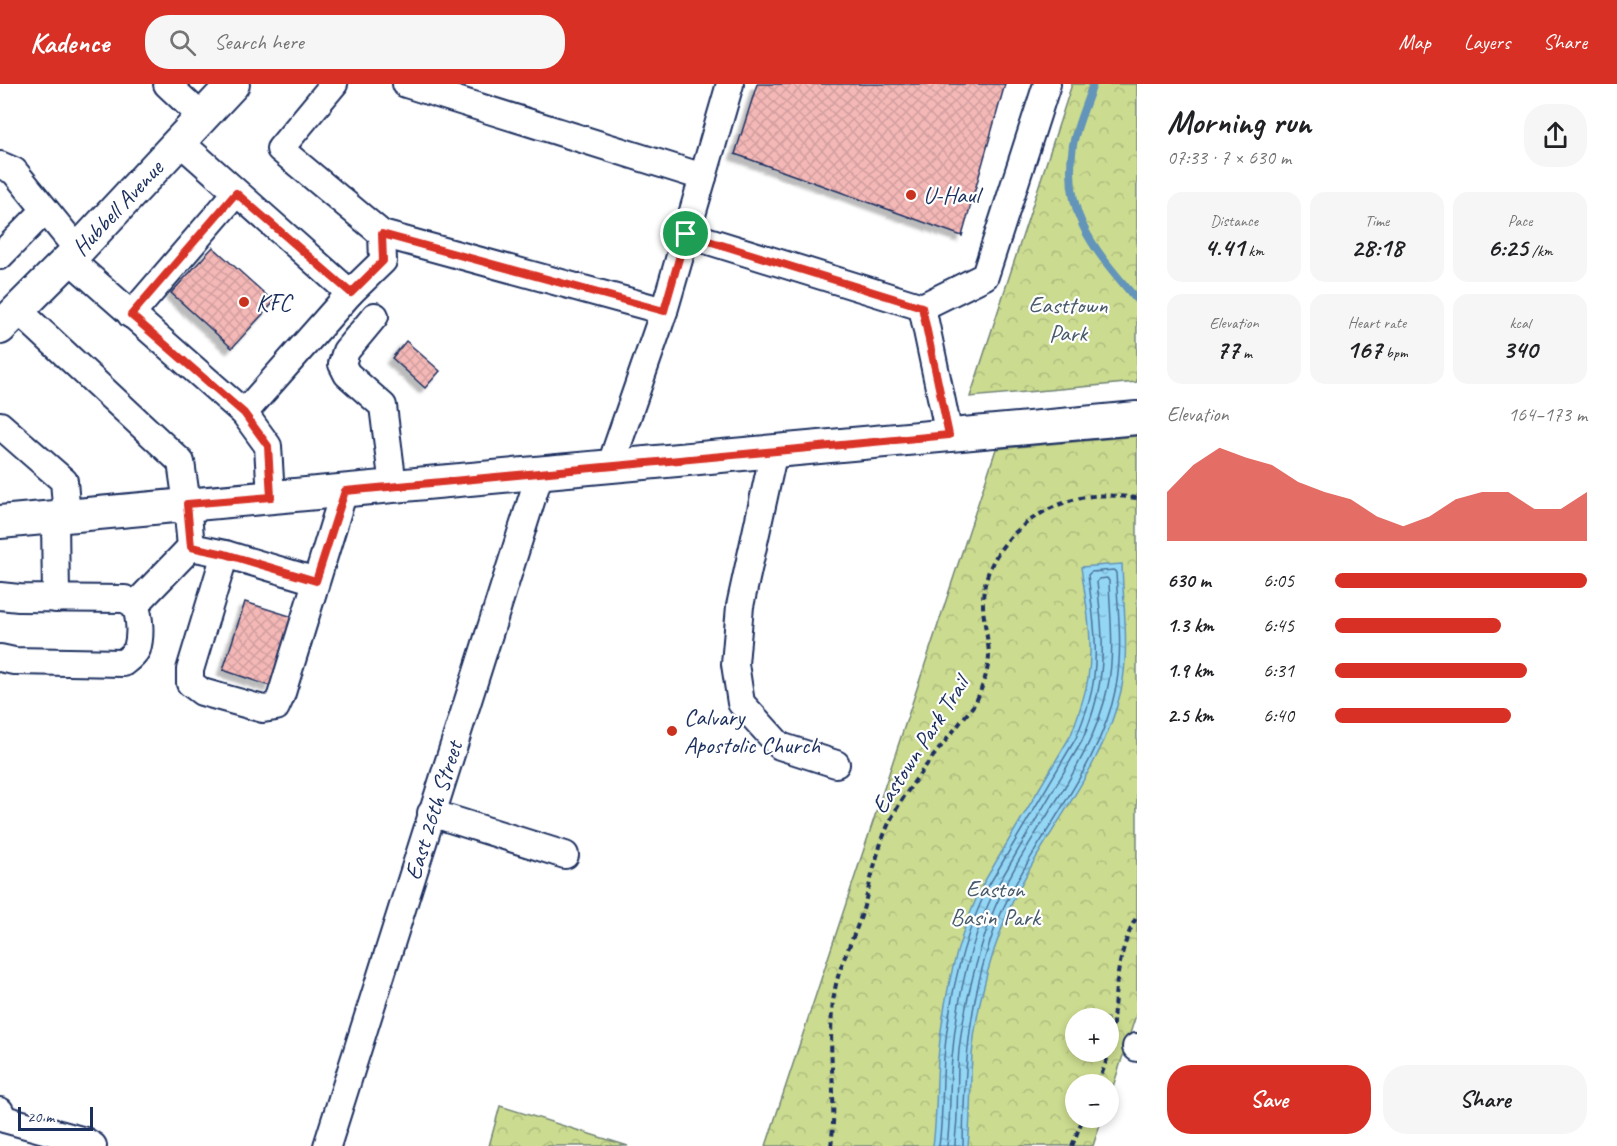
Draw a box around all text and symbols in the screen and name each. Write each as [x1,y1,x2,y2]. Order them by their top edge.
search box [145,15,565,69]
text: Kadence [30,25,109,60]
icon: search [166,26,199,59]
text: Search here [214,28,304,56]
text: Map [1398,29,1431,55]
text: Layers [1464,29,1510,55]
text: Share [1543,29,1587,55]
text: Morning run [1167,101,1311,143]
button: share [1524,104,1587,167]
text: 07:33 · 7 × 630 m [1167,145,1291,170]
street label: Hubbell Avenue [65,152,171,262]
place label: U-Haul [923,180,983,210]
marker: U-Haul [904,188,918,202]
pin [660,208,711,259]
text: Distance [1210,211,1258,231]
text: Time [1365,211,1389,231]
text: Pace [1508,211,1532,231]
icon: arrive [669,217,702,250]
text: 4.41 [1204,231,1244,264]
text: 28:18 [1351,231,1403,264]
text: 6:25 [1487,231,1528,264]
text: km [1244,241,1264,261]
text: /km [1528,241,1553,261]
place label: KFC [256,287,293,317]
park label: Easttown Park [1029,290,1108,348]
marker: KFC [237,295,251,309]
text: Elevation [1209,313,1259,333]
text: Heart rate [1348,313,1406,333]
text: kcal [1509,313,1531,333]
text: 77 [1216,333,1239,366]
text: 167 [1346,333,1382,366]
text: 340 [1502,333,1538,366]
text: m [1239,343,1252,363]
text: bpm [1382,343,1408,363]
text: Elevation [1167,402,1229,427]
text: 164–173 m [1508,402,1587,427]
text: 630 m [1167,568,1211,593]
text: 6:05 [1263,568,1294,593]
text: 1.3 km [1167,613,1214,638]
text: 6:45 [1263,613,1294,638]
text: 1.9 km [1167,658,1213,683]
text: 6:31 [1263,658,1294,683]
street label: Eastown Park Trail [865,668,978,819]
place label: Calvary Apostolic Church [684,702,821,760]
text: 2.5 km [1167,703,1213,728]
text: 6:40 [1263,703,1294,728]
marker: Calvary Apostolic Church [665,724,679,738]
street label: East 26th Street [397,736,470,883]
park label: Easton Basin Park [950,874,1042,932]
map controls [1065,1008,1119,1128]
button: + [1065,1008,1119,1062]
button: Save [1167,1065,1371,1134]
button: Share [1383,1065,1587,1134]
button: − [1065,1074,1119,1128]
scale bar [18,1104,93,1132]
text: 20 m [27,1107,54,1127]

